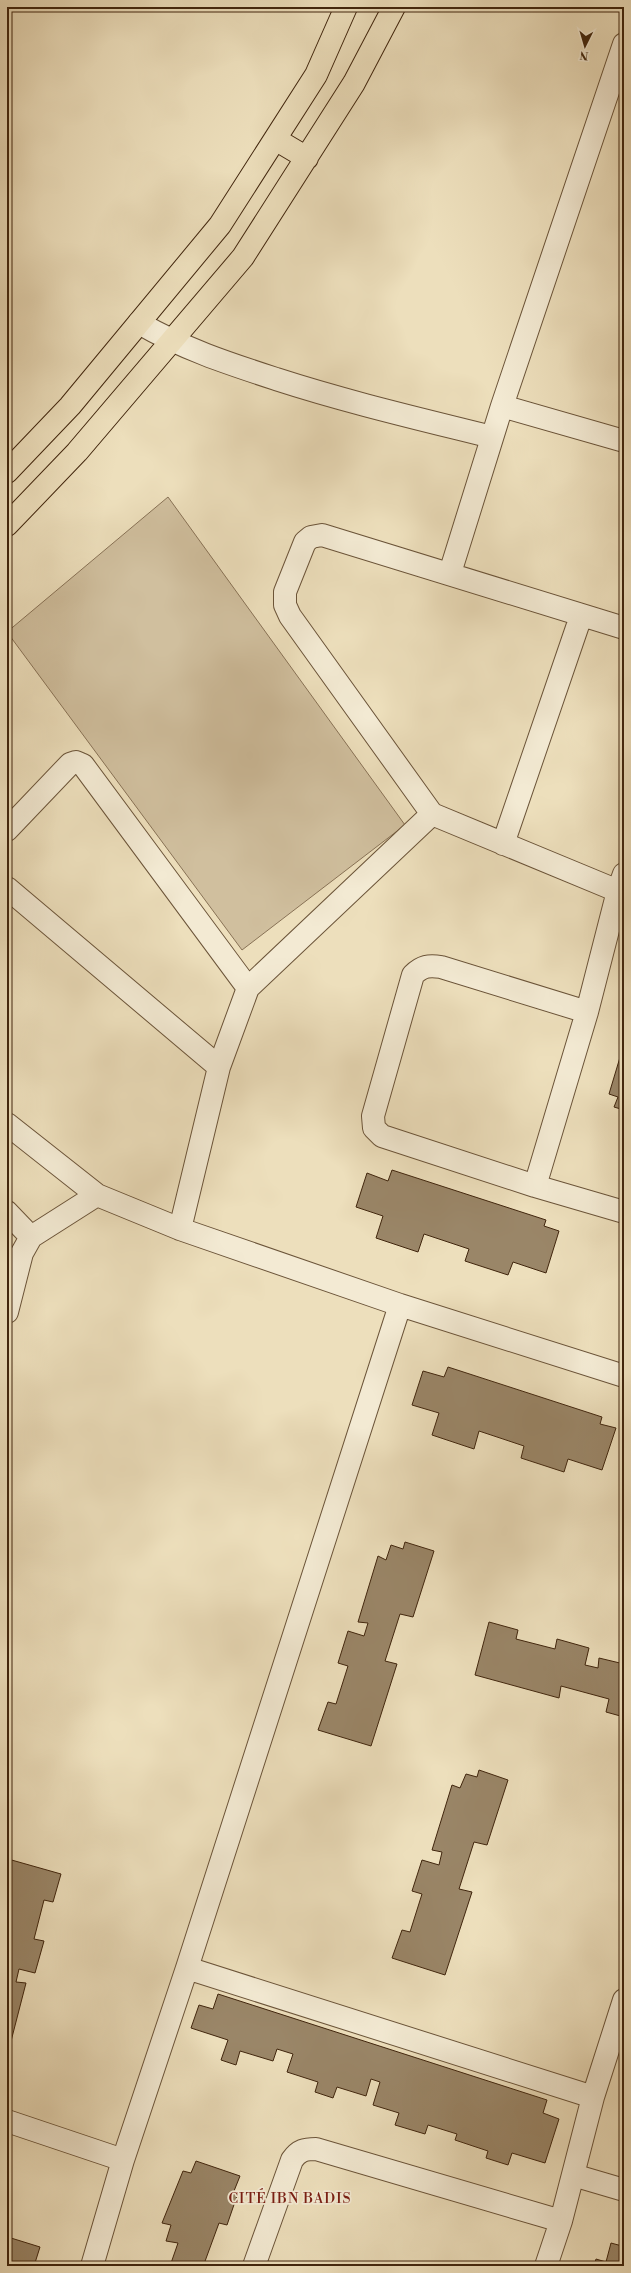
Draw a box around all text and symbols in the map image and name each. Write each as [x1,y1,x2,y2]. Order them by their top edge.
north arrow [565,26,605,66]
text: N [579,48,589,62]
district label: CITÉ IBN BADIS [228,2188,352,2208]

